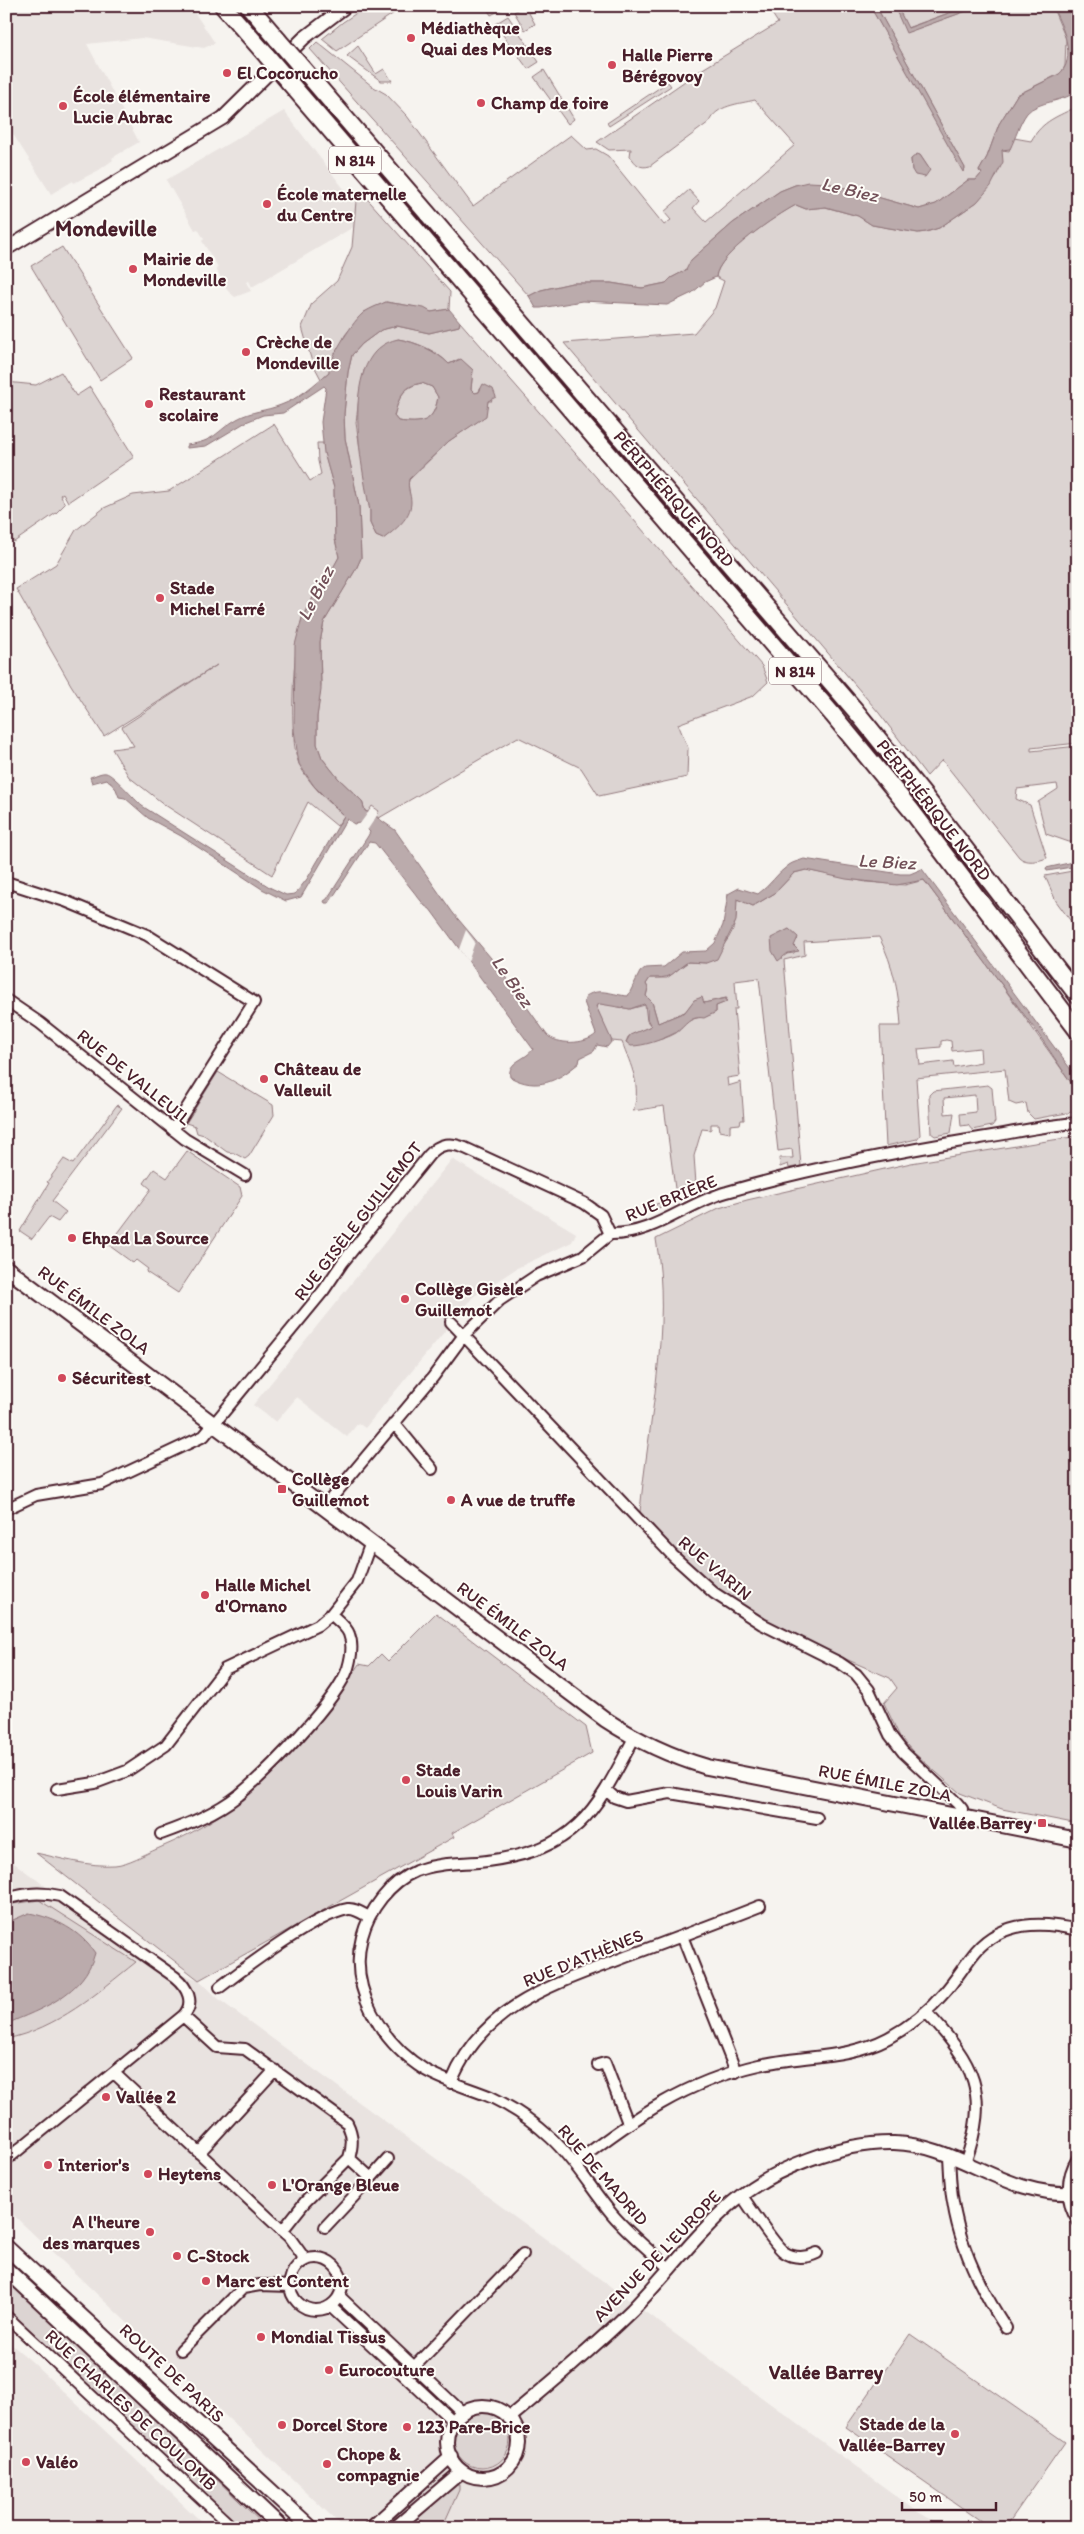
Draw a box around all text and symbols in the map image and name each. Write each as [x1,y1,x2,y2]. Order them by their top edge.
place label: Médiathèque Quai des Mondes [421,17,552,60]
marker: Médiathèque Quai des Mondes [405,32,417,44]
place label: Halle Pierre Bérégovoy [622,44,713,87]
marker: Halle Pierre Bérégovoy [606,59,618,71]
place label: El Cocorucho [237,62,338,84]
marker: El Cocorucho [221,67,233,79]
place label: École élémentaire Lucie Aubrac [73,85,211,128]
place label: Champ de foire [491,92,609,114]
marker: Champ de foire [475,97,487,109]
marker: École élémentaire Lucie Aubrac [57,100,69,112]
road number: N 814 [329,146,381,174]
water label: Le Biez [819,172,882,207]
place label: École maternelle du Centre [277,183,407,226]
marker: École maternelle du Centre [261,198,273,210]
district label: Mondeville [55,215,157,242]
place label: Mairie de Mondeville [143,248,227,291]
marker: Mairie de Mondeville [127,263,139,275]
place label: Crèche de Mondeville [256,331,340,374]
marker: Crèche de Mondeville [240,346,252,358]
place label: Restaurant scolaire [159,383,246,426]
marker: Restaurant scolaire [143,398,155,410]
street label: PÉRIPHÉRIQUE NORD [609,426,739,572]
water label: Le Biez [292,561,339,624]
place label: Stade Michel Farré [170,577,266,620]
marker: Stade Michel Farré [154,592,166,604]
road number: N 814 [769,658,821,684]
street label: PÉRIPHÉRIQUE NORD [872,735,996,885]
water label: Le Biez [858,849,918,875]
water label: Le Biez [487,951,539,1013]
street label: RUE DE VALLEUIL [72,1024,196,1130]
place label: Château de Valleuil [274,1058,362,1101]
marker: Château de Valleuil [258,1073,270,1085]
street label: RUE GISÈLE GUILLEMOT [289,1137,427,1305]
street label: RUE BRIÈRE [622,1170,720,1226]
place label: Ehpad La Source [82,1227,209,1249]
marker: Ehpad La Source [66,1232,78,1244]
street label: RUE ÉMILE ZOLA [33,1261,155,1360]
place label: Collège Gisèle Guillemot [415,1278,524,1321]
marker: Collège Gisèle Guillemot [399,1293,411,1305]
place label: Sécuritest [72,1367,151,1389]
marker: Sécuritest [56,1372,68,1384]
place label: Collège Guillemot [292,1468,369,1511]
marker: Collège Guillemot [276,1483,288,1495]
place label: A vue de truffe [460,1489,576,1511]
marker: A vue de truffe [445,1494,457,1506]
street label: RUE VARIN [674,1531,756,1605]
place label: Halle Michel d'Ornano [215,1574,311,1617]
street label: RUE ÉMILE ZOLA [452,1577,574,1676]
marker: Halle Michel d'Ornano [199,1589,211,1601]
place label: Stade Louis Varin [416,1759,503,1802]
street label: RUE ÉMILE ZOLA [817,1759,954,1807]
marker: Stade Louis Varin [400,1774,412,1786]
place label: Vallée Barrey [929,1812,1033,1834]
marker: Vallée Barrey [1036,1817,1048,1829]
street label: RUE D'ATHÈNES [520,1924,646,1992]
place label: Vallée 2 [116,2086,177,2108]
marker: Vallée 2 [100,2091,112,2103]
street label: RUE DE MADRID [553,2120,653,2230]
place label: Interior's [58,2154,130,2176]
marker: Interior's [42,2159,54,2171]
place label: Heytens [158,2163,221,2185]
marker: Heytens [142,2168,154,2180]
place label: L'Orange Bleue [282,2174,400,2196]
marker: L'Orange Bleue [266,2179,278,2191]
street label: AVENUE DE L'EUROPE [588,2186,726,2326]
place label: A l'heure des marques [42,2211,140,2254]
marker: A l'heure des marques [144,2226,156,2238]
place label: C-Stock [187,2245,250,2267]
marker: C-Stock [171,2250,183,2262]
place label: Marc est Content [216,2270,349,2292]
marker: Marc est Content [200,2275,212,2287]
street label: ROUTE DE PARIS [115,2319,229,2427]
street label: RUE CHARLES DE COULOMB [41,2325,221,2495]
place label: Mondial Tissus [271,2326,386,2348]
marker: Mondial Tissus [255,2331,267,2343]
place label: Eurocouture [339,2359,435,2381]
district label: Vallée Barrey [769,2360,884,2385]
marker: Eurocouture [323,2364,335,2376]
place label: Stade de la Vallée-Barrey [839,2413,946,2456]
place label: Dorcel Store [292,2414,388,2436]
place label: 123 Pare-Brice [417,2416,531,2438]
marker: Dorcel Store [276,2419,288,2431]
marker: 123 Pare-Brice [401,2421,413,2433]
marker: Stade de la Vallée-Barrey [949,2428,961,2440]
place label: Chope & compagnie [337,2443,420,2486]
place label: Valéo [36,2451,78,2473]
marker: Valéo [20,2456,32,2468]
marker: Chope & compagnie [321,2458,333,2470]
scale bar [902,2479,995,2511]
text: 50 m [909,2488,942,2506]

